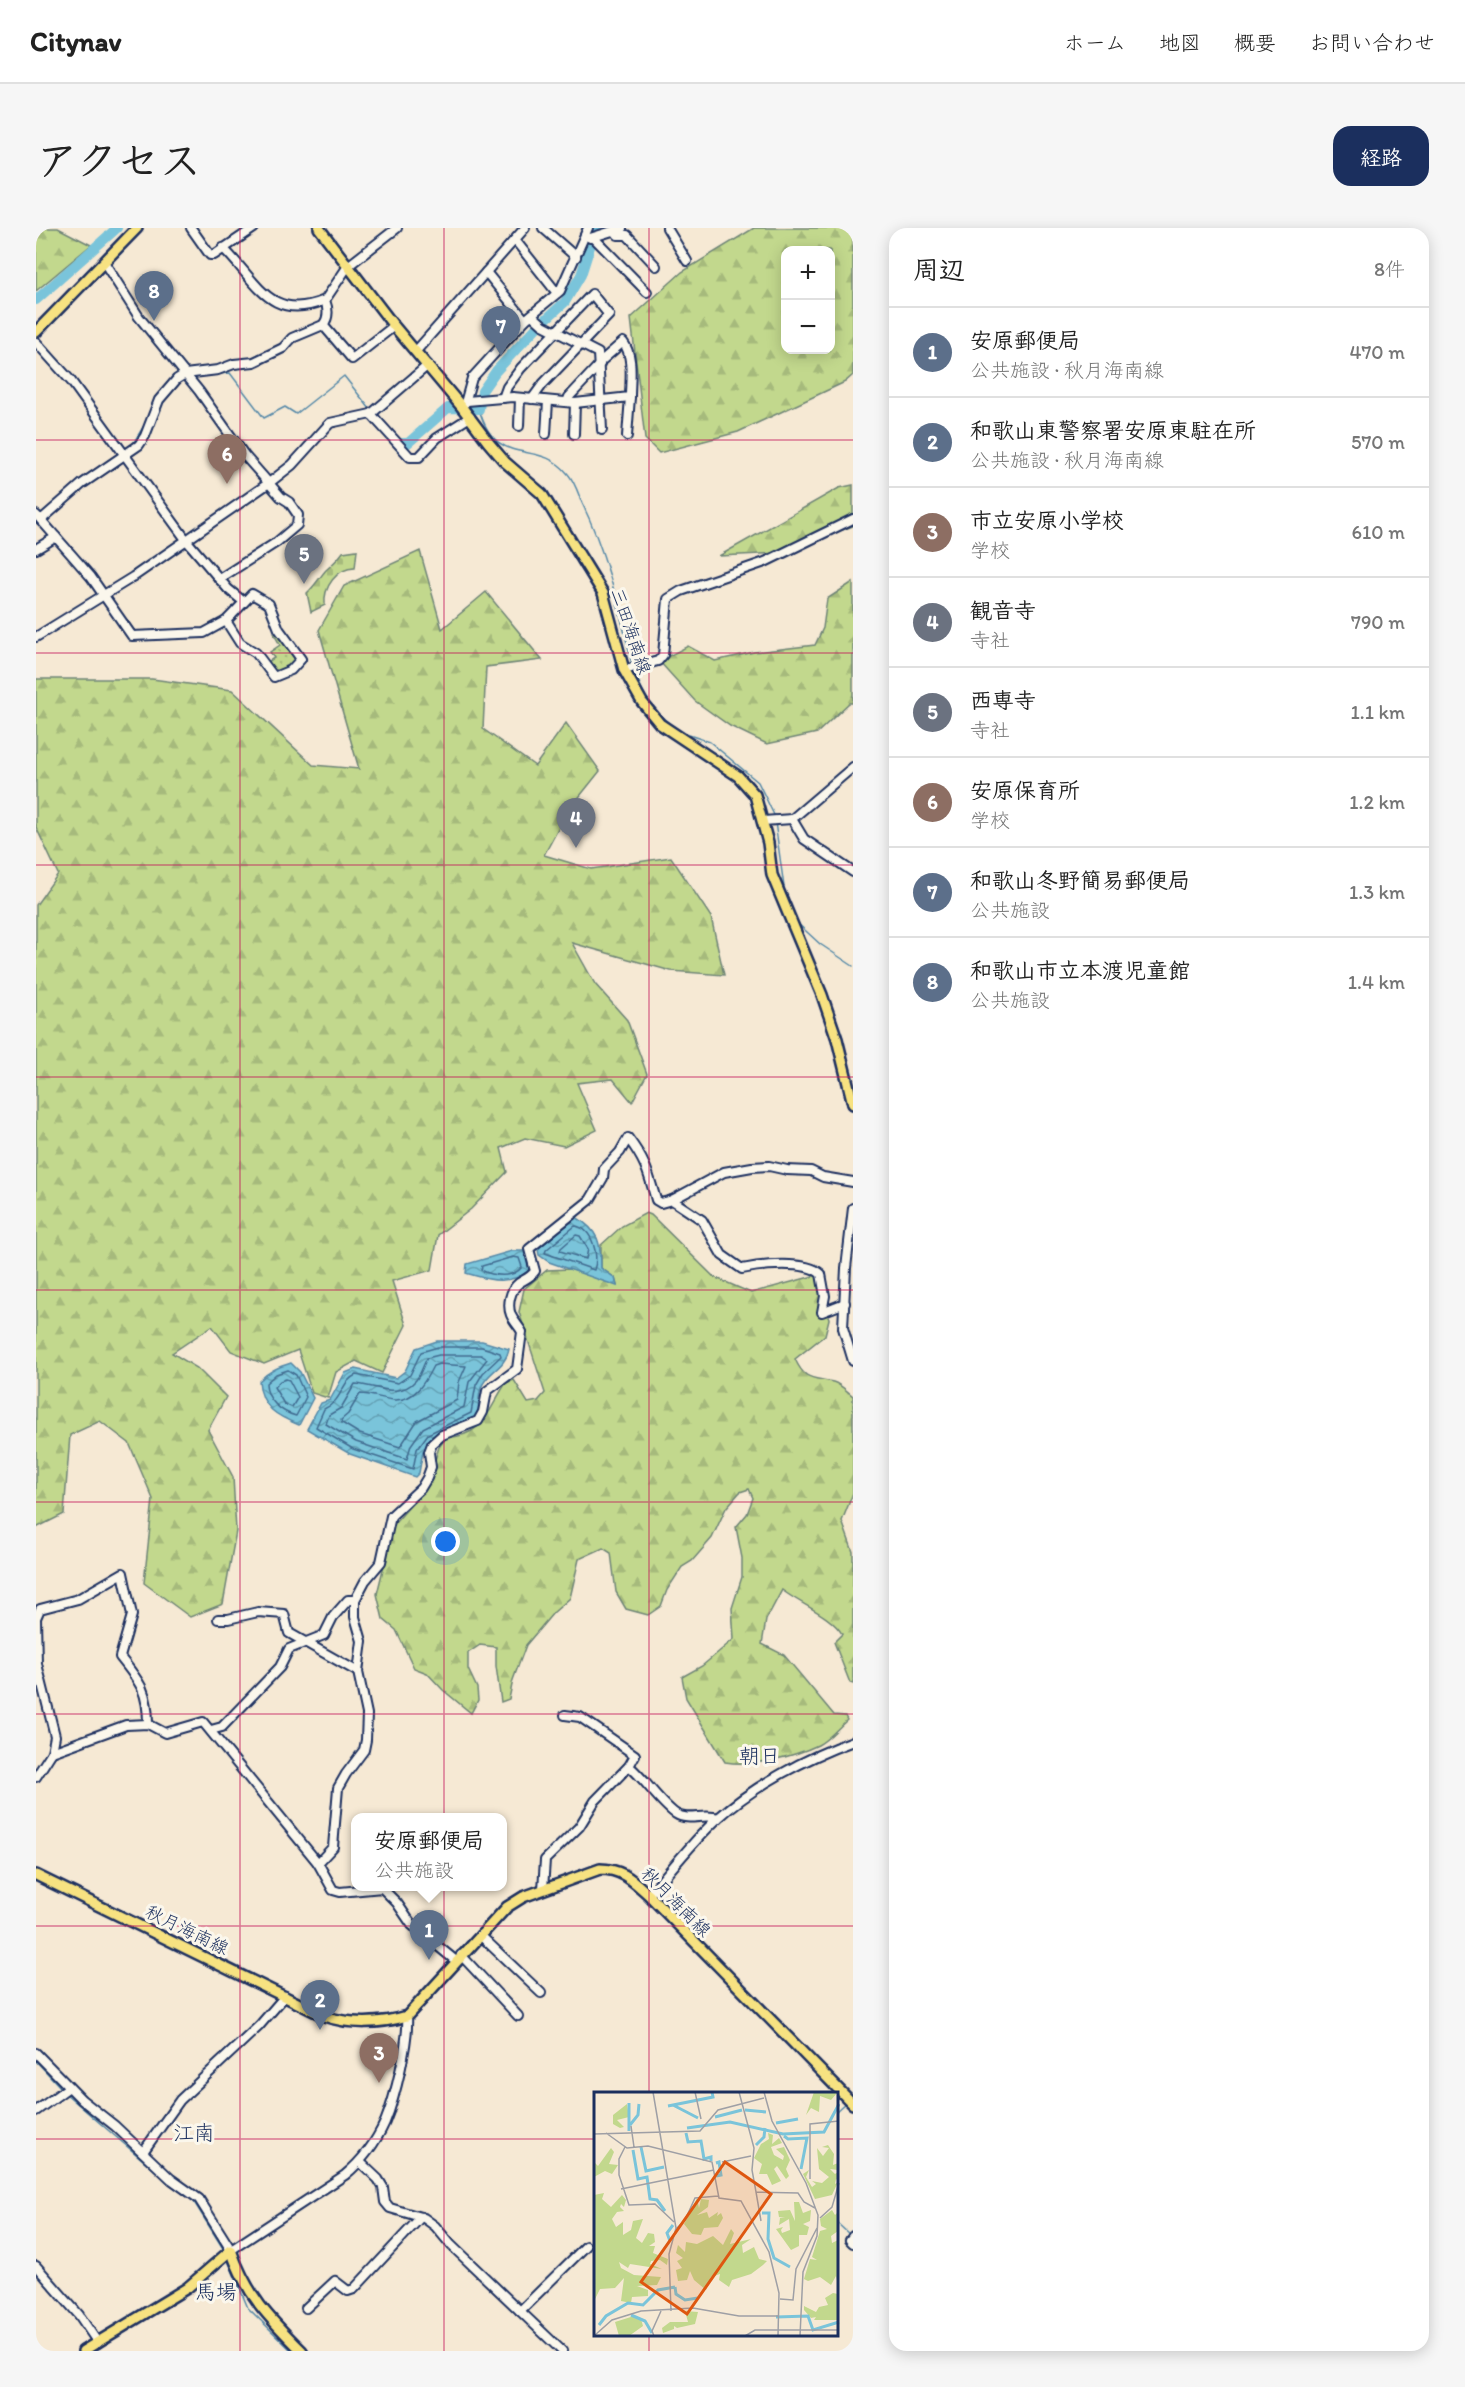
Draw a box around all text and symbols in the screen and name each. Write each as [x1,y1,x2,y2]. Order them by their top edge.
text: Citynav [30,24,121,58]
text: ホーム [1064,30,1126,55]
text: 地図 [1159,30,1201,55]
text: 概要 [1234,30,1276,55]
text: お問い合わせ [1309,30,1435,55]
button: 経路 [1333,126,1429,186]
text: アクセス [36,135,201,186]
map controls [781,246,835,354]
button: + [781,246,835,300]
text: 周辺 [913,254,965,286]
text: 8件 [1374,257,1405,281]
pin: 8 [134,272,174,321]
button: − [781,300,835,354]
pin: 7 [482,306,520,356]
text: 安原郵便局 [970,327,1080,354]
text: 1 [928,340,937,364]
text: 470 m [1349,340,1405,364]
text: 公共施設 · 秋月海南線 [970,358,1164,382]
text: 和歌山東警察署安原東駐在所 [970,417,1256,444]
text: 2 [927,430,938,454]
text: 570 m [1351,430,1405,454]
pin: 6 [208,434,246,484]
text: 公共施設 · 秋月海南線 [970,448,1164,472]
text: 市立安原小学校 [970,507,1124,534]
text: 3 [927,520,938,544]
text: 610 m [1352,520,1405,544]
pin: 5 [284,534,324,584]
text: 学校 [970,538,1010,562]
street label: 三田海南線 [606,585,656,677]
text: 観音寺 [970,597,1036,624]
text: 4 [926,610,939,634]
text: 790 m [1351,610,1405,634]
text: 寺社 [970,628,1010,652]
text: 西専寺 [970,687,1036,714]
text: 5 [927,700,938,724]
text: 1.1 km [1351,700,1405,724]
text: 寺社 [970,718,1010,742]
text: 安原保育所 [970,777,1080,804]
text: 6 [927,790,938,814]
text: 1.2 km [1349,790,1405,814]
pin: 4 [556,798,596,848]
text: 学校 [970,808,1010,832]
text: 和歌山冬野簡易郵便局 [970,867,1190,894]
text: 7 [928,880,937,904]
text: 1.3 km [1349,880,1405,904]
text: 公共施設 [970,898,1050,922]
text: 和歌山市立本渡児童館 [970,957,1190,984]
text: 8 [927,970,938,994]
text: 1.4 km [1348,970,1405,994]
text: 公共施設 [970,988,1050,1012]
your location [431,1527,460,1556]
district label: 朝日 [739,1743,781,1768]
popup [351,1813,507,1891]
text: 安原郵便局 [374,1827,484,1854]
text: 公共施設 [374,1858,454,1882]
street label: 秋月海南線 [636,1862,716,1942]
street label: 秋月海南線 [142,1900,232,1960]
pin: 1 [410,1910,448,1960]
pin: 2 [300,1980,340,2030]
pin: 3 [360,2034,398,2083]
inset map [594,2092,838,2336]
district label: 江南 [173,2120,215,2145]
district label: 馬場 [195,2279,237,2304]

